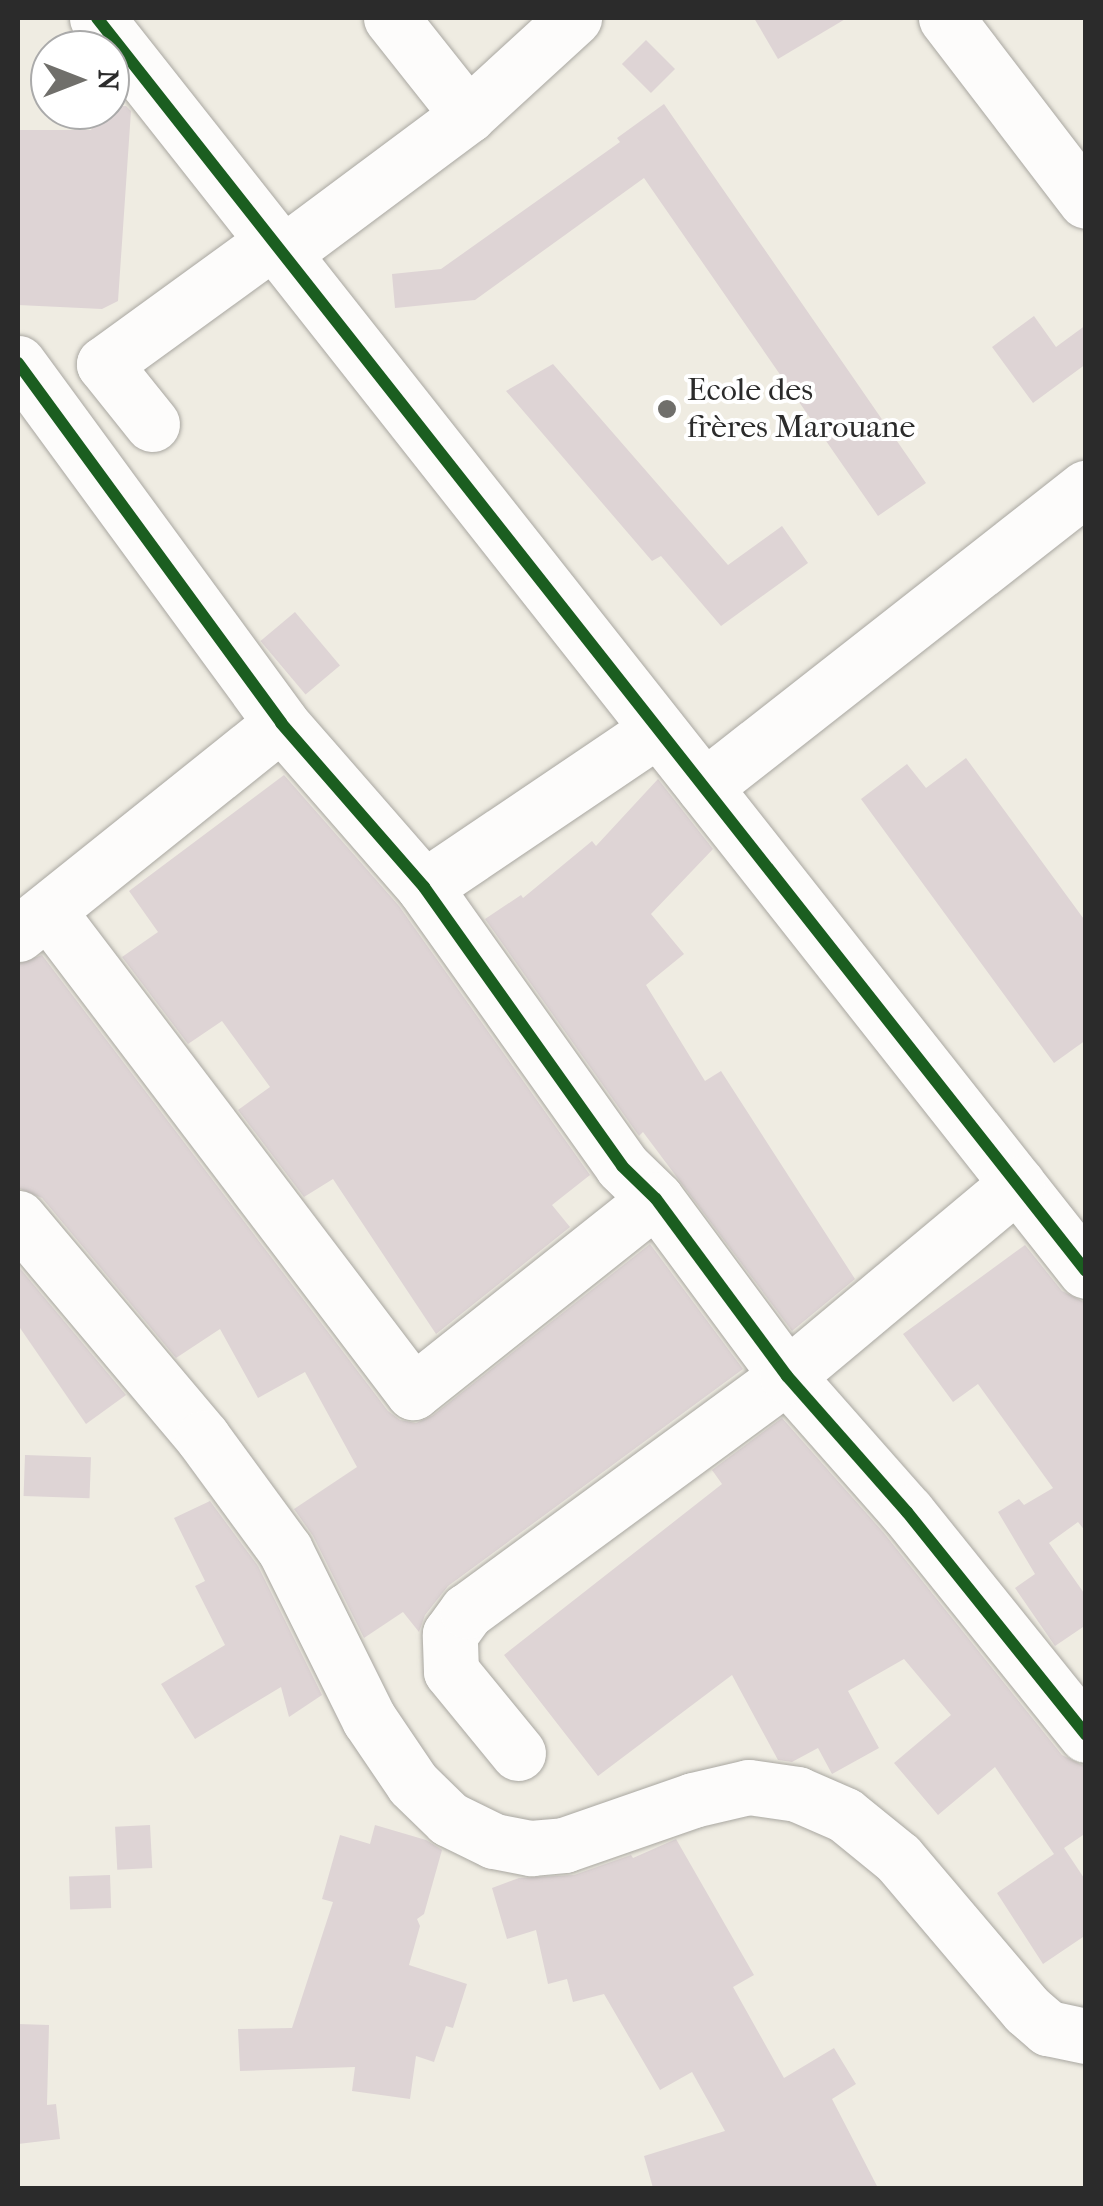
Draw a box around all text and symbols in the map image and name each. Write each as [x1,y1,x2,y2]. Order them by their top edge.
north arrow [30,30,130,130]
text: N [92,69,125,91]
place label: Ecole des frères Marouane [687,372,915,447]
marker: Ecole des frères Marouane [656,398,678,420]

